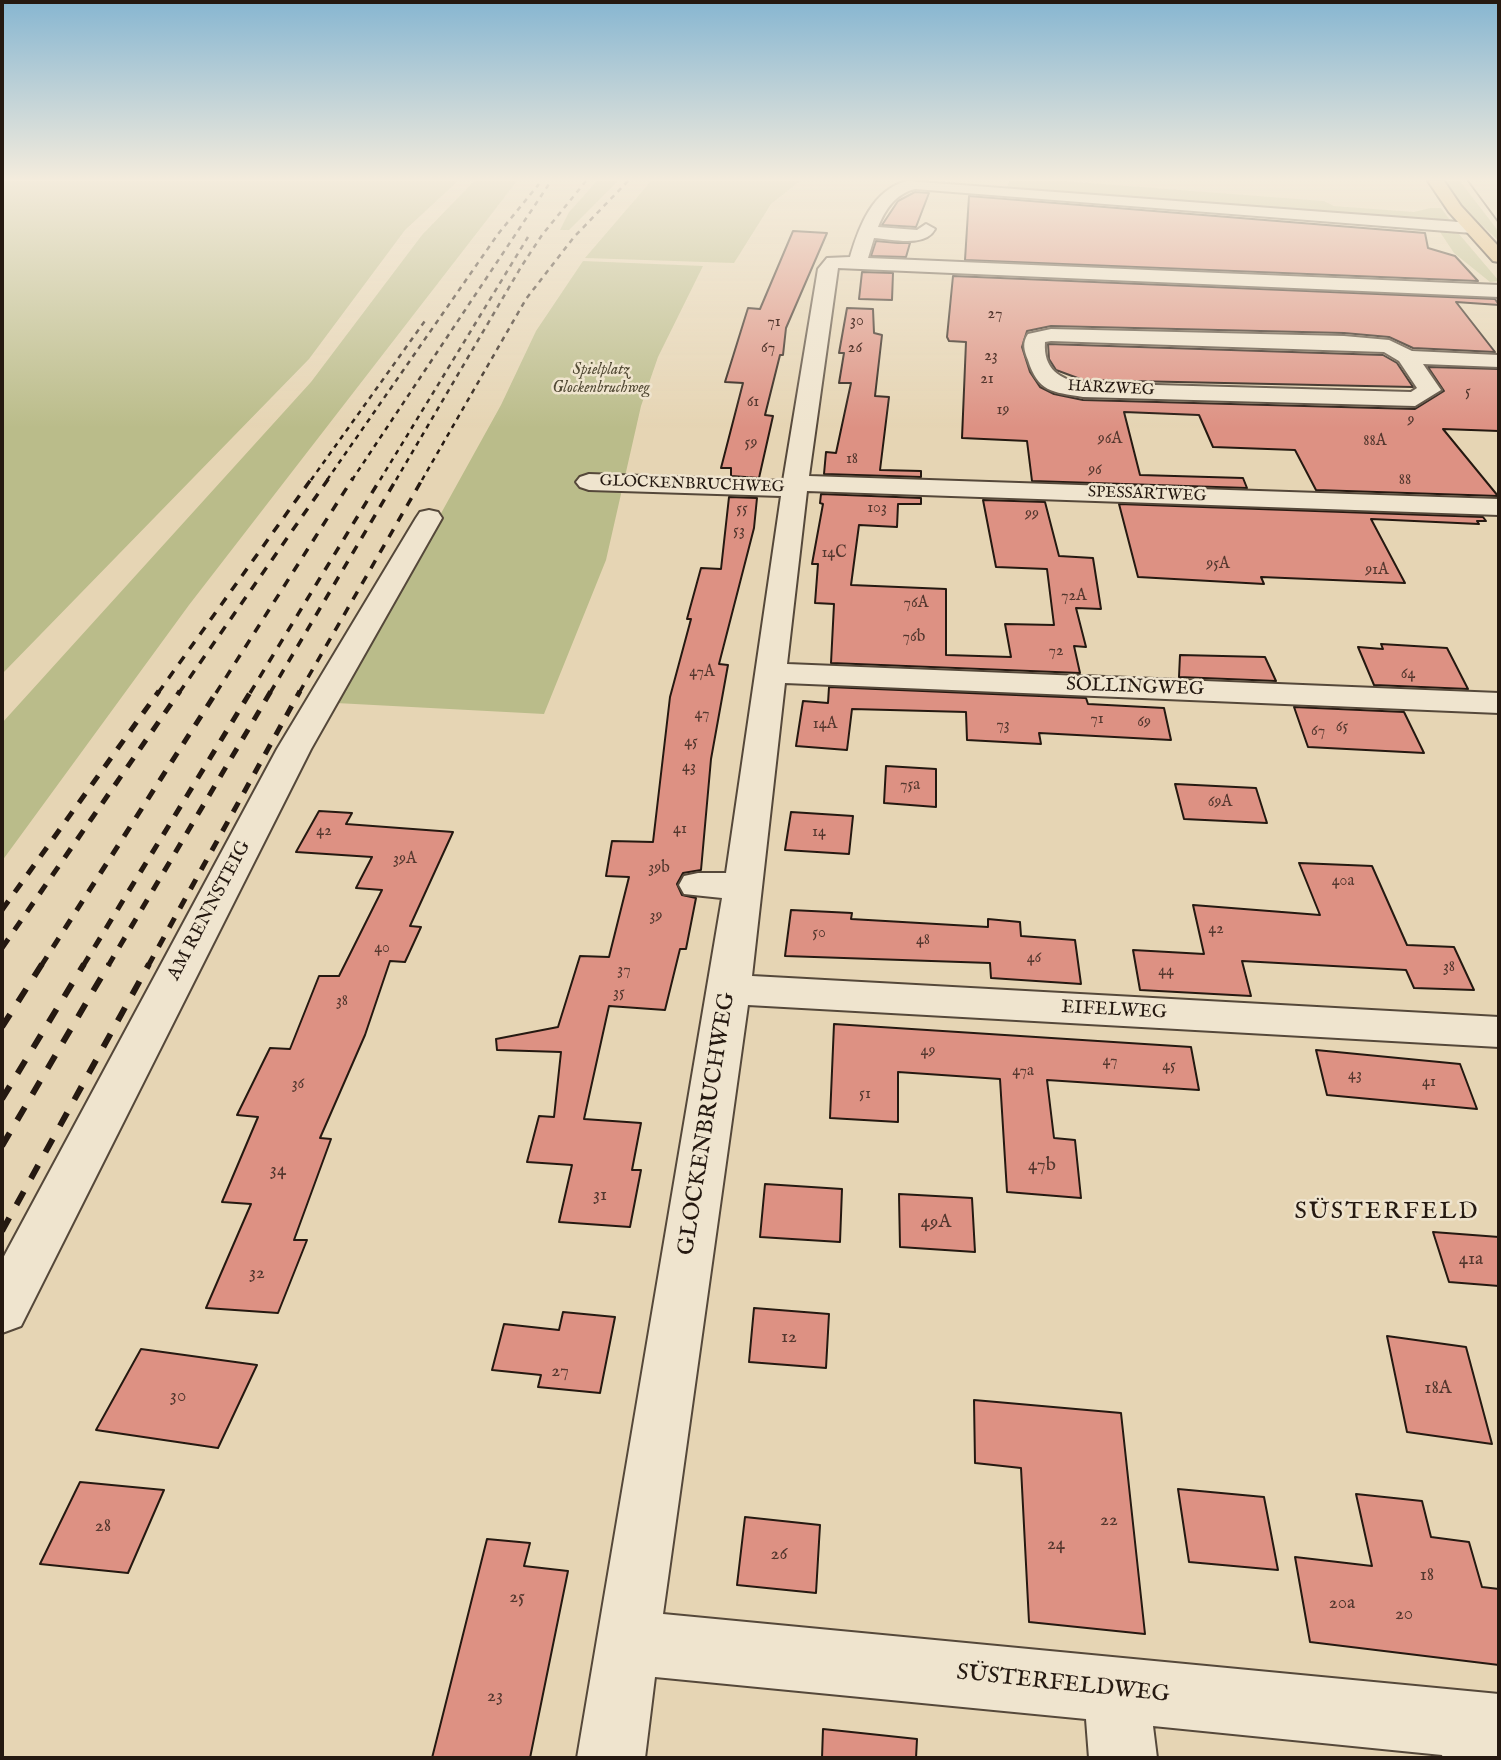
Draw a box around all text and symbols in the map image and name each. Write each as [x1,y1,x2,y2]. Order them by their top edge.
house number: 27 [988,305,1002,325]
house number: 30 [850,312,864,332]
house number: 71 [767,313,781,333]
house number: 67 [761,339,775,359]
house number: 26 [848,339,862,359]
house number: 23 [984,347,998,367]
park label: Spielplatz Glockenbruchweg [552,361,650,399]
house number: 21 [980,370,994,390]
street label: HARZWEG [1067,377,1155,401]
house number: 5 [1465,383,1471,403]
house number: 61 [747,393,759,413]
house number: 19 [997,401,1009,421]
house number: 9 [1408,411,1414,431]
house number: 96A [1098,430,1122,450]
house number: 88A [1363,432,1387,452]
house number: 59 [745,434,757,454]
house number: 18 [846,450,858,470]
house number: 96 [1088,461,1102,481]
house number: 88 [1399,471,1411,491]
street label: GLOCKENBRUCHWEG [599,472,785,498]
street label: SPESSARTWEG [1087,483,1207,507]
house number: 103 [867,499,887,519]
house number: 55 [736,500,748,520]
house number: 99 [1025,505,1039,525]
house number: 53 [733,522,745,542]
house number: 14C [821,544,847,564]
house number: 95A [1206,555,1230,575]
house number: 91A [1365,561,1389,581]
house number: 72A [1061,587,1087,607]
house number: 76A [903,594,929,614]
house number: 76b [903,628,925,648]
house number: 72 [1049,642,1063,662]
house number: 47A [689,663,715,683]
house number: 64 [1401,665,1415,685]
street label: SOLLINGWEG [1066,674,1204,702]
house number: 47 [695,705,709,725]
house number: 71 [1090,710,1104,730]
house number: 69 [1137,713,1151,733]
house number: 14A [813,715,837,735]
house number: 73 [996,716,1010,736]
house number: 65 [1336,718,1348,738]
house number: 67 [1311,722,1325,742]
house number: 45 [684,733,698,753]
house number: 43 [682,758,696,778]
house number: 75a [900,776,920,796]
house number: 69A [1208,793,1232,813]
house number: 41 [673,820,687,840]
house number: 42 [316,822,332,842]
house number: 14 [812,823,826,843]
street label: AM RENNSTEIG [164,837,256,985]
house number: 39A [393,850,417,870]
house number: 39b [648,859,670,879]
house number: 40a [1332,872,1354,892]
house number: 39 [650,907,662,927]
house number: 42 [1208,920,1224,940]
house number: 50 [812,924,826,944]
house number: 48 [916,931,930,951]
house number: 40 [374,939,390,959]
house number: 46 [1027,949,1041,969]
house number: 38 [1443,958,1455,978]
house number: 37 [617,961,631,981]
house number: 44 [1158,962,1174,982]
house number: 35 [613,984,625,1004]
street label: GLOCKENBRUCHWEG [674,991,742,1257]
house number: 38 [336,992,348,1012]
street label: EIFELWEG [1061,997,1167,1025]
house number: 49 [921,1042,935,1062]
house number: 47 [1103,1052,1117,1072]
house number: 45 [1162,1057,1176,1077]
house number: 47a [1012,1062,1034,1082]
house number: 43 [1348,1066,1362,1086]
house number: 41 [1422,1073,1436,1093]
house number: 36 [292,1075,304,1095]
house number: 51 [859,1085,871,1105]
house number: 47b [1028,1155,1056,1177]
house number: 34 [270,1160,286,1182]
house number: 31 [593,1185,607,1207]
district label: SÜSTERFELD [1296,1199,1478,1227]
house number: 49A [921,1212,951,1234]
house number: 41a [1459,1249,1483,1271]
house number: 32 [249,1263,265,1285]
house number: 12 [781,1327,797,1349]
house number: 27 [551,1361,569,1383]
house number: 18A [1424,1378,1452,1400]
house number: 30 [170,1386,186,1408]
house number: 22 [1100,1510,1118,1532]
house number: 28 [95,1516,111,1538]
house number: 24 [1047,1534,1065,1556]
house number: 26 [771,1544,787,1566]
house number: 18 [1420,1565,1434,1587]
house number: 25 [509,1587,525,1609]
house number: 20a [1329,1593,1355,1615]
house number: 20 [1395,1604,1413,1626]
street label: SÜSTERFELDWEG [955,1660,1171,1710]
house number: 23 [487,1686,503,1708]

